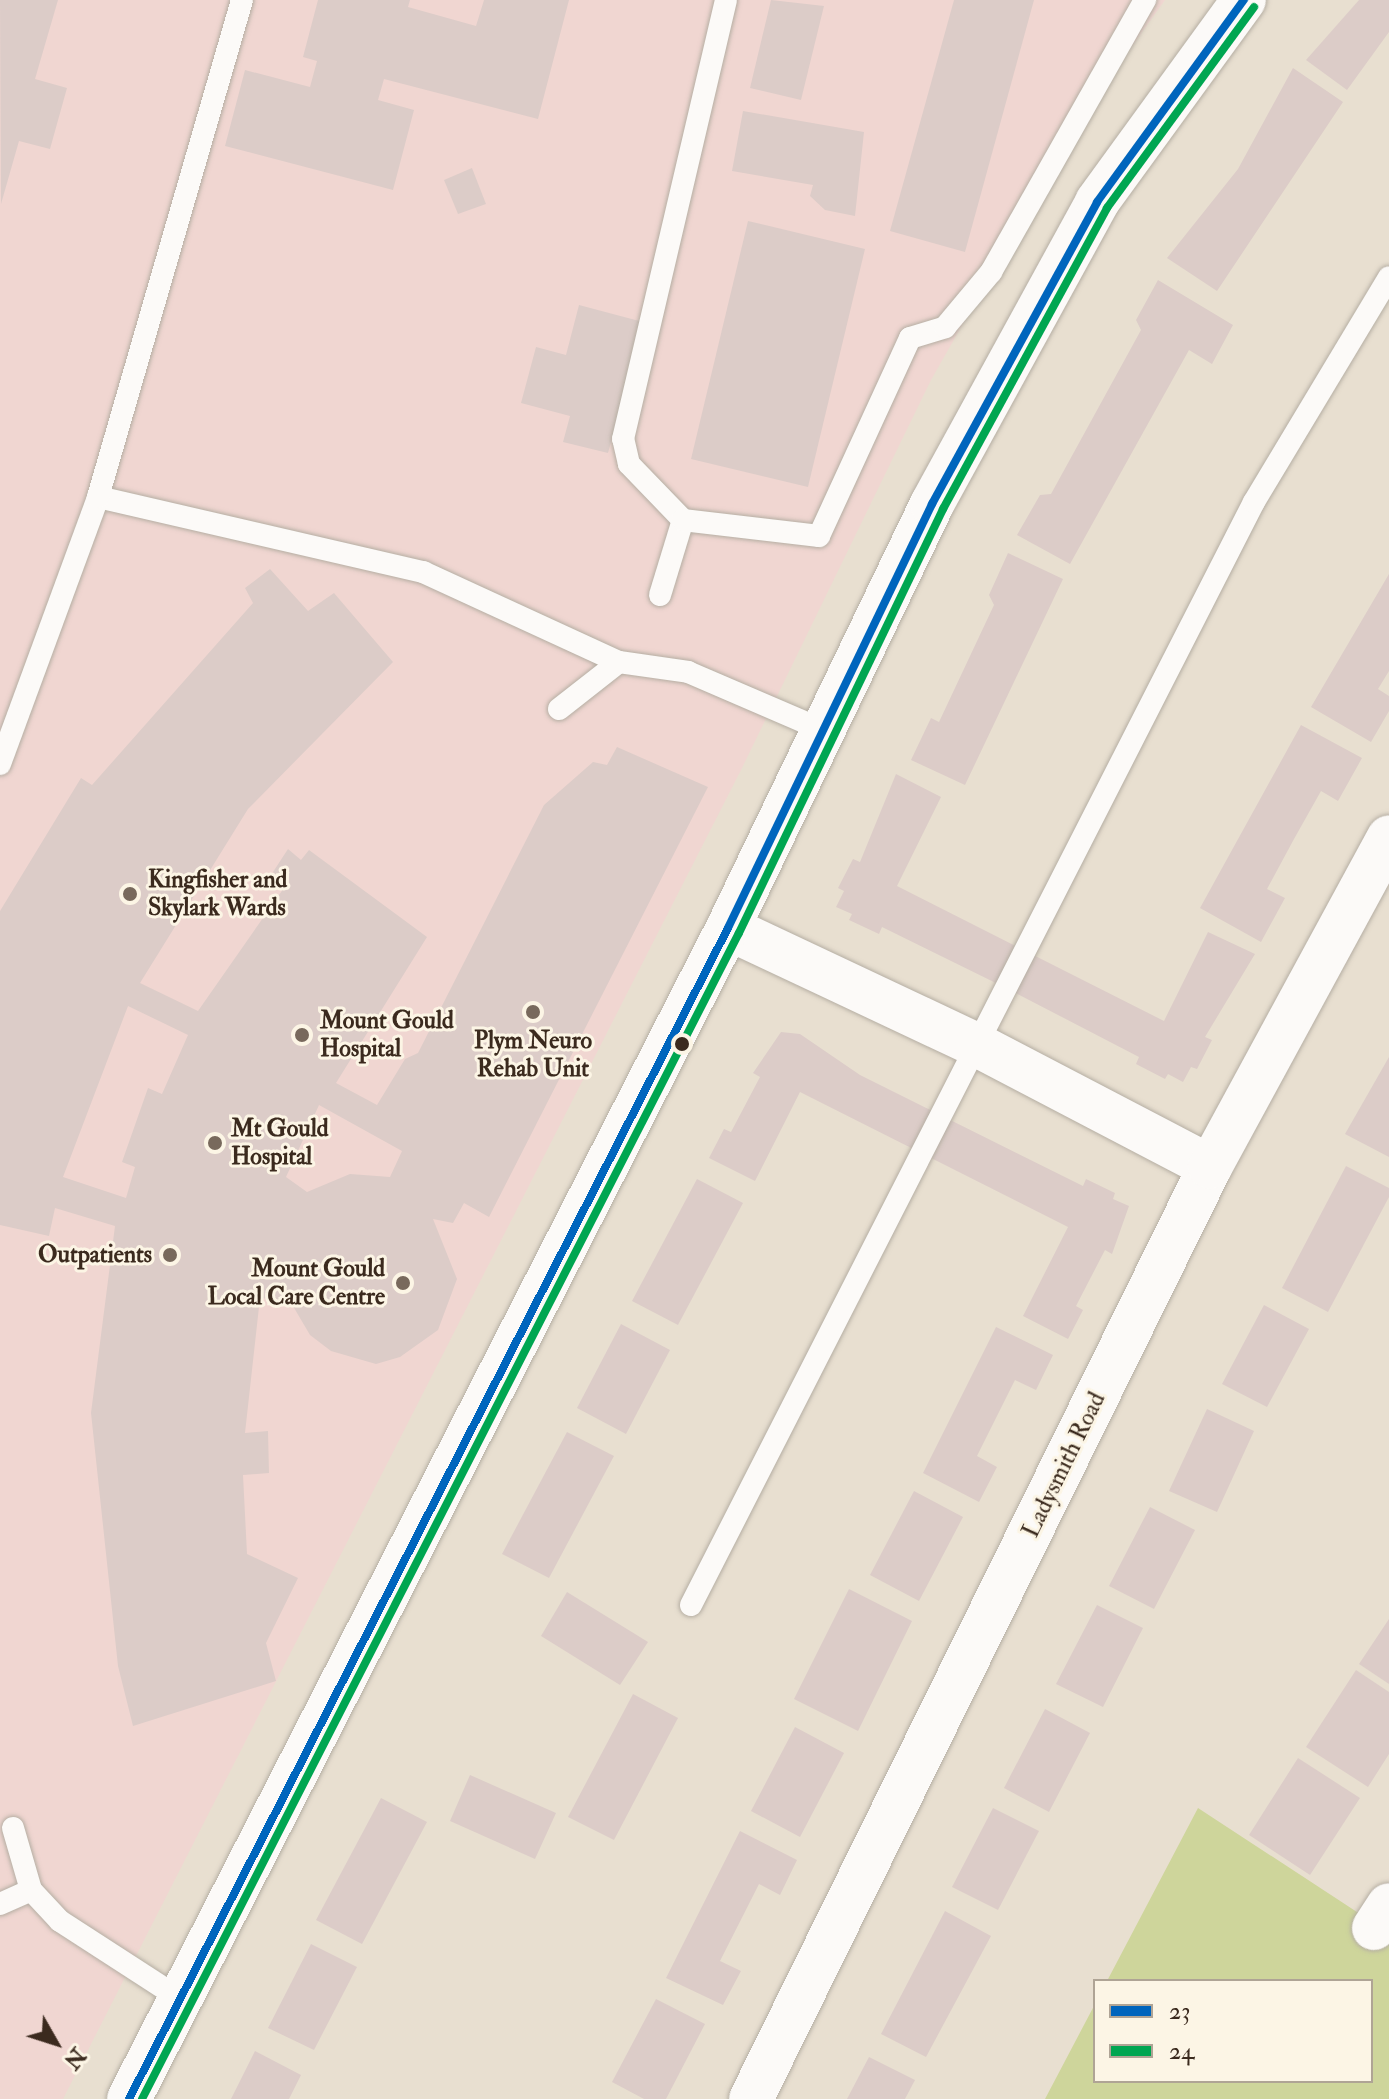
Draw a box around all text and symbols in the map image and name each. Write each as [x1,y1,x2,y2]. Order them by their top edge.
place label: Kingfisher and Skylark Wards [148,866,287,922]
marker: Kingfisher and Skylark Wards [119,883,141,905]
marker: Plym Neuro Rehab Unit [522,1001,544,1023]
place label: Mount Gould Hospital [320,1007,454,1063]
marker: Mount Gould Hospital [291,1024,313,1046]
place label: Plym Neuro Rehab Unit [474,1027,592,1083]
unlabelled marker [674,1036,690,1052]
place label: Mt Gould Hospital [231,1115,329,1171]
marker: Mt Gould Hospital [206,1134,224,1152]
place label: Outpatients [38,1241,152,1269]
marker: Outpatients [159,1244,181,1266]
place label: Mount Gould Local Care Centre [207,1255,385,1311]
marker: Mount Gould Local Care Centre [392,1272,414,1294]
street label: Ladysmith Road [1016,1388,1112,1542]
legend [1093,1979,1373,2083]
text: 23 [1169,1996,1190,2027]
north arrow [16,2003,96,2083]
text: 24 [1169,2036,1194,2067]
text: N [58,2042,92,2075]

